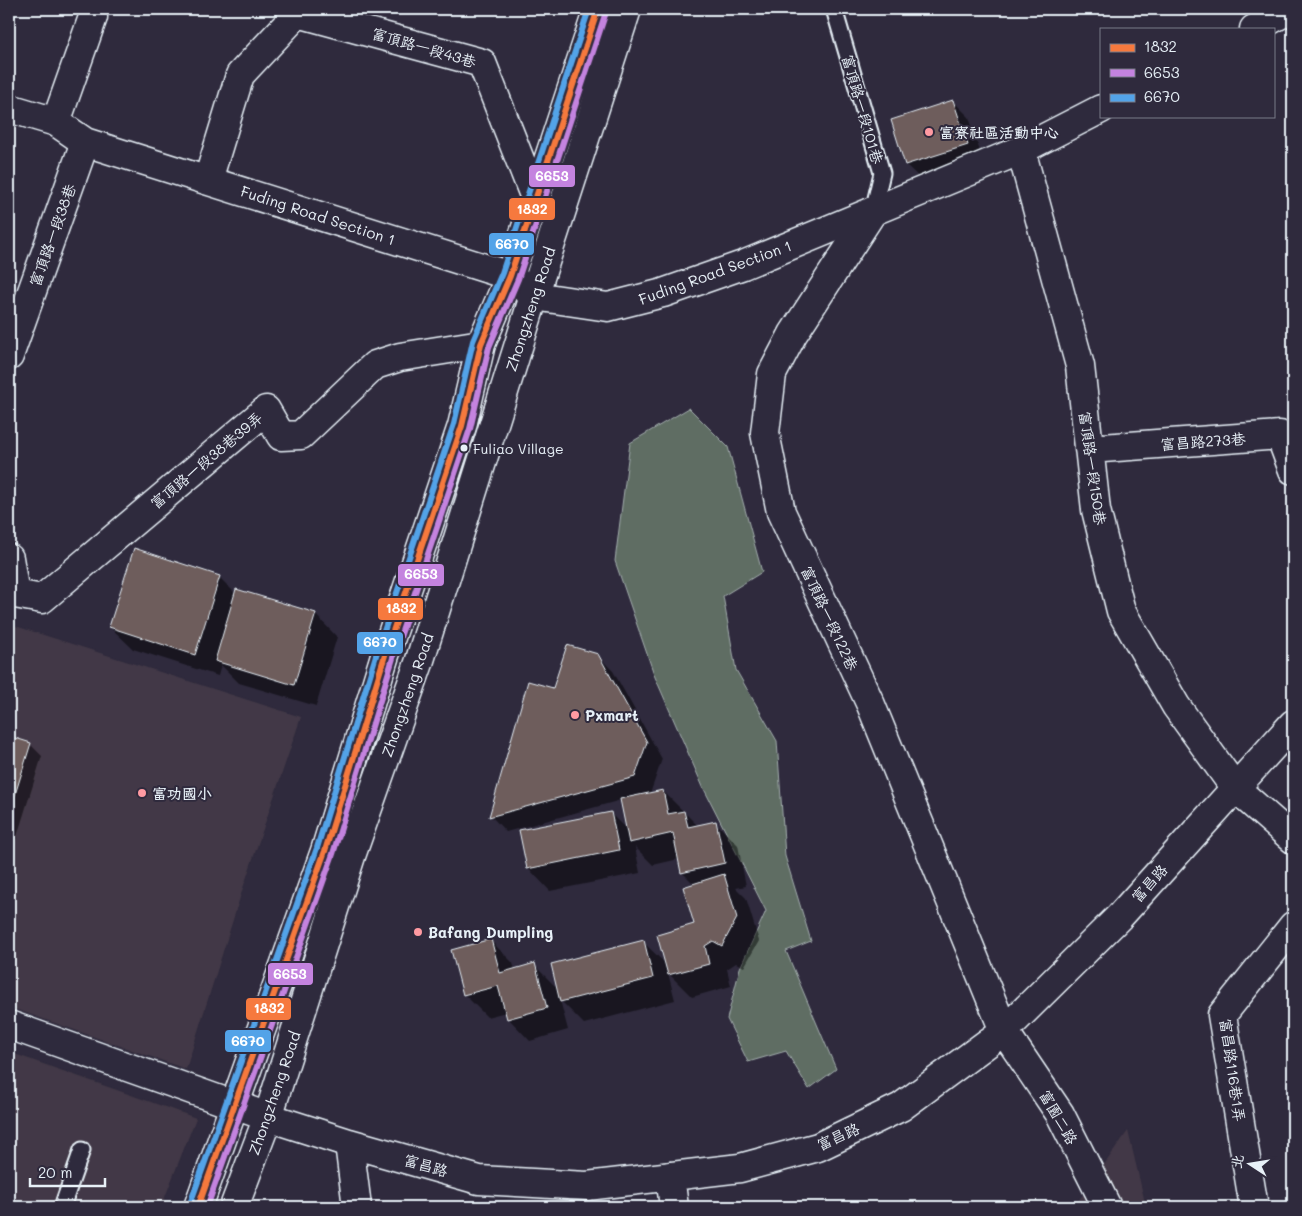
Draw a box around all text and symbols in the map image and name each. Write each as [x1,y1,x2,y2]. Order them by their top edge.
street label: 富頂路一段43巷 [370,23,478,71]
legend [1100,28,1274,118]
text: 1832 [1144,36,1177,56]
street label: 富頂路一段101巷 [838,52,888,166]
text: 6653 [1144,62,1180,82]
text: 6670 [1144,86,1180,106]
place label: 富寮社區活動中心 [939,122,1059,142]
marker: 富寮社區活動中心 [923,126,935,138]
line badge: 6653 [528,164,576,188]
text: 6653 [535,166,569,185]
street label: 富頂路一段38巷 [24,181,80,289]
street label: Fuding Road Section 1 [238,181,398,249]
line badge: 1832 [508,197,556,221]
text: 1832 [516,199,548,218]
line badge: 6670 [488,232,535,256]
text: 6670 [495,234,529,253]
street label: Fuding Road Section 1 [636,235,794,309]
street label: Zhongzheng Road [500,244,560,374]
street label: 富頂路一段38巷39弄 [146,407,266,513]
street label: 富頂路一段150巷 [1075,410,1111,526]
street label: 富昌路273巷 [1160,428,1246,454]
place label: Fuliao Village [473,439,564,458]
marker: Fuliao Village [459,443,469,453]
street label: 富頂路一段122巷 [797,562,863,674]
line badge: 6653 [397,563,445,587]
text: 6653 [404,564,438,583]
line badge: 1832 [377,597,424,621]
text: 1832 [385,598,417,617]
street label: Zhongzheng Road [376,630,438,760]
line badge: 6670 [356,631,404,655]
text: 6670 [363,632,397,651]
place label: Pxmart [585,705,639,725]
marker: Pxmart [569,709,581,721]
place label: 富功國小 [152,783,212,803]
marker: 富功國小 [136,787,148,799]
street label: 富昌路 [1127,860,1171,906]
place label: Bafang Dumpling [428,922,553,942]
marker: Bafang Dumpling [412,926,424,938]
line badge: 6653 [267,962,314,986]
text: 6653 [273,964,307,983]
line badge: 1832 [245,997,292,1021]
text: 1832 [253,998,285,1017]
street label: 富昌路116巷1弄 [1216,1017,1250,1123]
street label: Zhongzheng Road [243,1028,305,1158]
line badge: 6670 [224,1029,272,1053]
text: 6670 [231,1031,265,1050]
street label: 富園二路 [1035,1086,1083,1148]
street label: 富昌路 [813,1118,863,1154]
north arrow [1224,1138,1274,1188]
street label: 富昌路 [402,1149,450,1181]
text: 北 [1226,1152,1248,1170]
scale bar [30,1156,105,1188]
text: 20 m [38,1162,72,1182]

